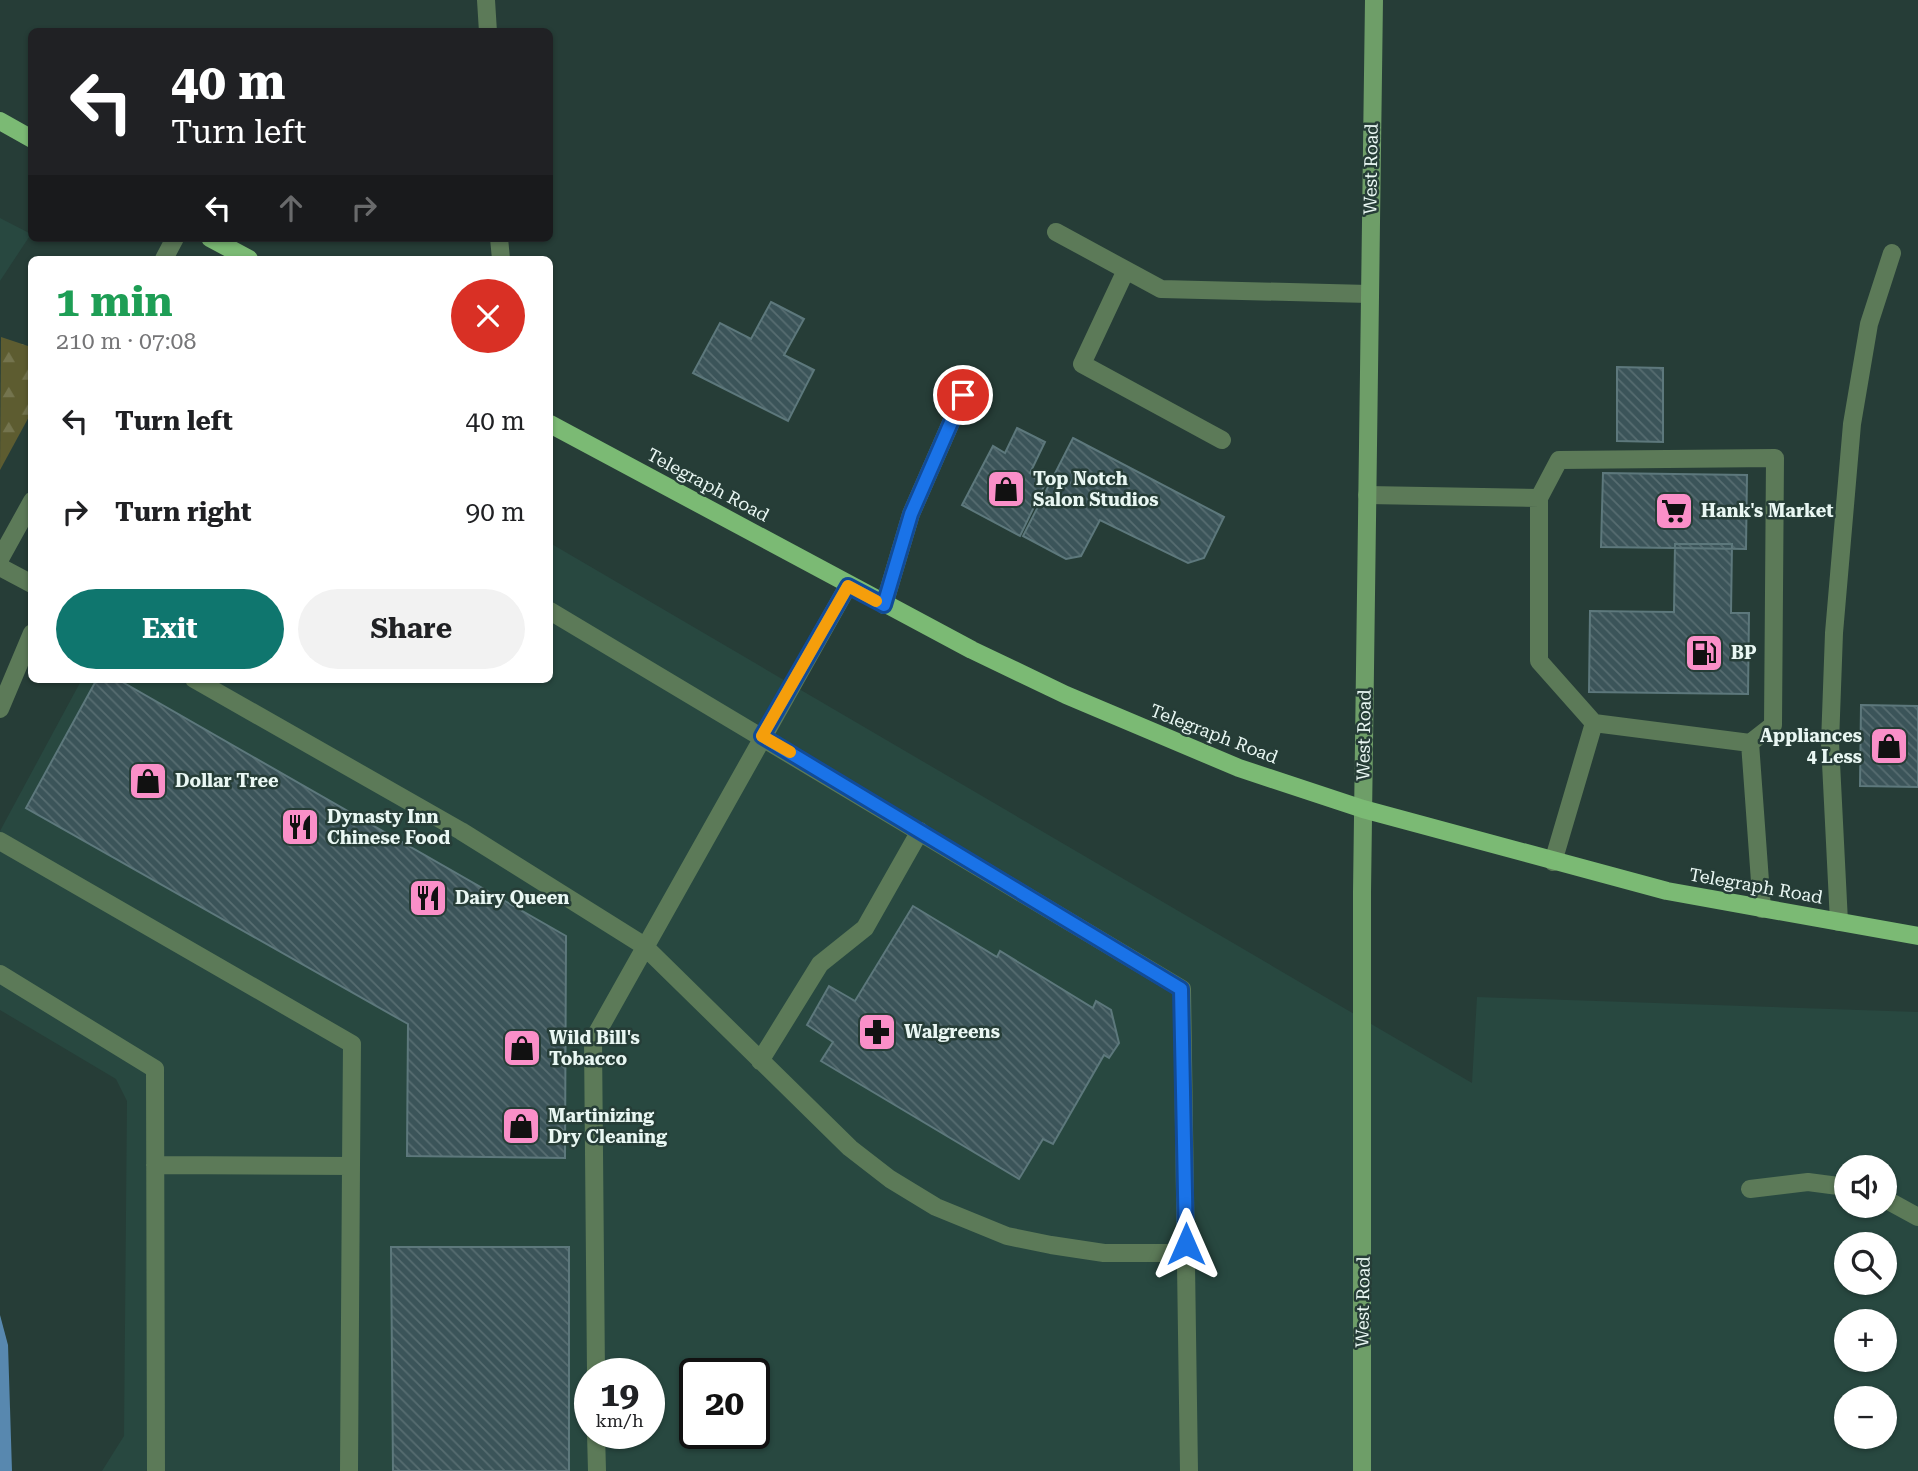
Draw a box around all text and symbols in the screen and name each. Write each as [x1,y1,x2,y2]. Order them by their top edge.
text: 40 m [171,54,286,111]
icon: left [56,56,147,147]
text: Turn left [171,113,306,151]
street label: West Road [1359,123,1382,215]
icon: left [199,189,237,227]
icon: ahead [272,189,310,227]
icon: right [345,189,383,227]
text: 1 min [56,277,173,326]
button: close [451,279,525,353]
text: 210 m · 07:08 [56,328,196,355]
pin [933,365,993,425]
icon: arrive [944,376,982,414]
icon: left [56,402,94,440]
text: Turn left [115,406,233,436]
text: 40 m [466,406,525,436]
street label: Telegraph Road [644,444,773,526]
shop icon: Top Notch Salon Studios [985,468,1027,510]
place label: Top Notch Salon Studios [1033,468,1159,510]
supermarket icon: Hank's Market [1653,490,1695,532]
icon: right [56,493,94,531]
text: Turn right [115,497,251,527]
text: 90 m [466,497,525,527]
place label: Hank's Market [1701,500,1834,521]
button: Exit [56,589,284,669]
button: Share [298,589,525,669]
fuel station icon: BP [1683,632,1725,674]
place label: BP [1731,642,1757,663]
street label: West Road [1352,689,1375,781]
street label: Telegraph Road [1147,699,1282,768]
place label: Appliances 4 Less [1760,725,1862,767]
shop icon: Appliances 4 Less [1868,725,1910,767]
shop icon: Dollar Tree [127,760,169,802]
place label: Dollar Tree [175,770,279,791]
restaurant icon: Dynasty Inn Chinese Food [279,806,321,848]
place label: Dynasty Inn Chinese Food [327,806,450,848]
street label: Telegraph Road [1688,863,1825,908]
restaurant icon: Dairy Queen [407,877,449,919]
place label: Dairy Queen [455,887,569,908]
pharmacy icon: Walgreens [856,1011,898,1053]
place label: Walgreens [904,1021,1000,1042]
shop icon: Wild Bill's Tobacco [501,1027,543,1069]
place label: Wild Bill's Tobacco [549,1027,640,1069]
shop icon: Martinizing Dry Cleaning [500,1105,542,1147]
place label: Martinizing Dry Cleaning [548,1105,668,1147]
map controls [1834,1155,1897,1449]
button: sound [1834,1155,1897,1218]
position arrow [1149,1207,1223,1281]
button: search [1834,1232,1897,1295]
street label: West Road [1351,1256,1374,1348]
button: + [1834,1309,1897,1372]
speed limit sign: 20 [679,1358,770,1449]
text: 19 [600,1374,639,1415]
button: − [1834,1386,1897,1449]
text: km/h [595,1410,644,1431]

